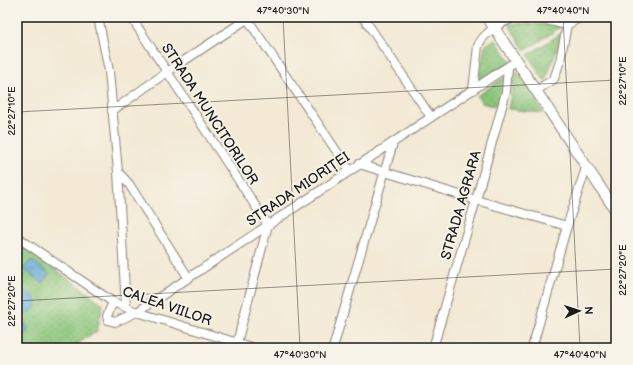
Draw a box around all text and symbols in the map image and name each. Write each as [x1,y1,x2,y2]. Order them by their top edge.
text: 47°40'30"N [256,5,310,17]
text: 47°40'40"N [536,5,590,17]
street label: STRADA MUNCITORILOR [158,40,262,188]
text: 22°27'10"E [617,56,629,106]
text: 22°27'10"E [6,86,18,136]
street label: STRADA MIORIȚEI [243,148,353,230]
street label: STRADA AGRARA [437,148,485,262]
text: 22°27'20"E [617,244,629,296]
text: 22°27'20"E [6,275,18,327]
street label: CALEA VIILOR [120,283,214,329]
north arrow [559,291,599,331]
text: N [582,306,595,315]
text: 47°40'30"N [273,349,327,361]
text: 47°40'40"N [553,349,607,361]

